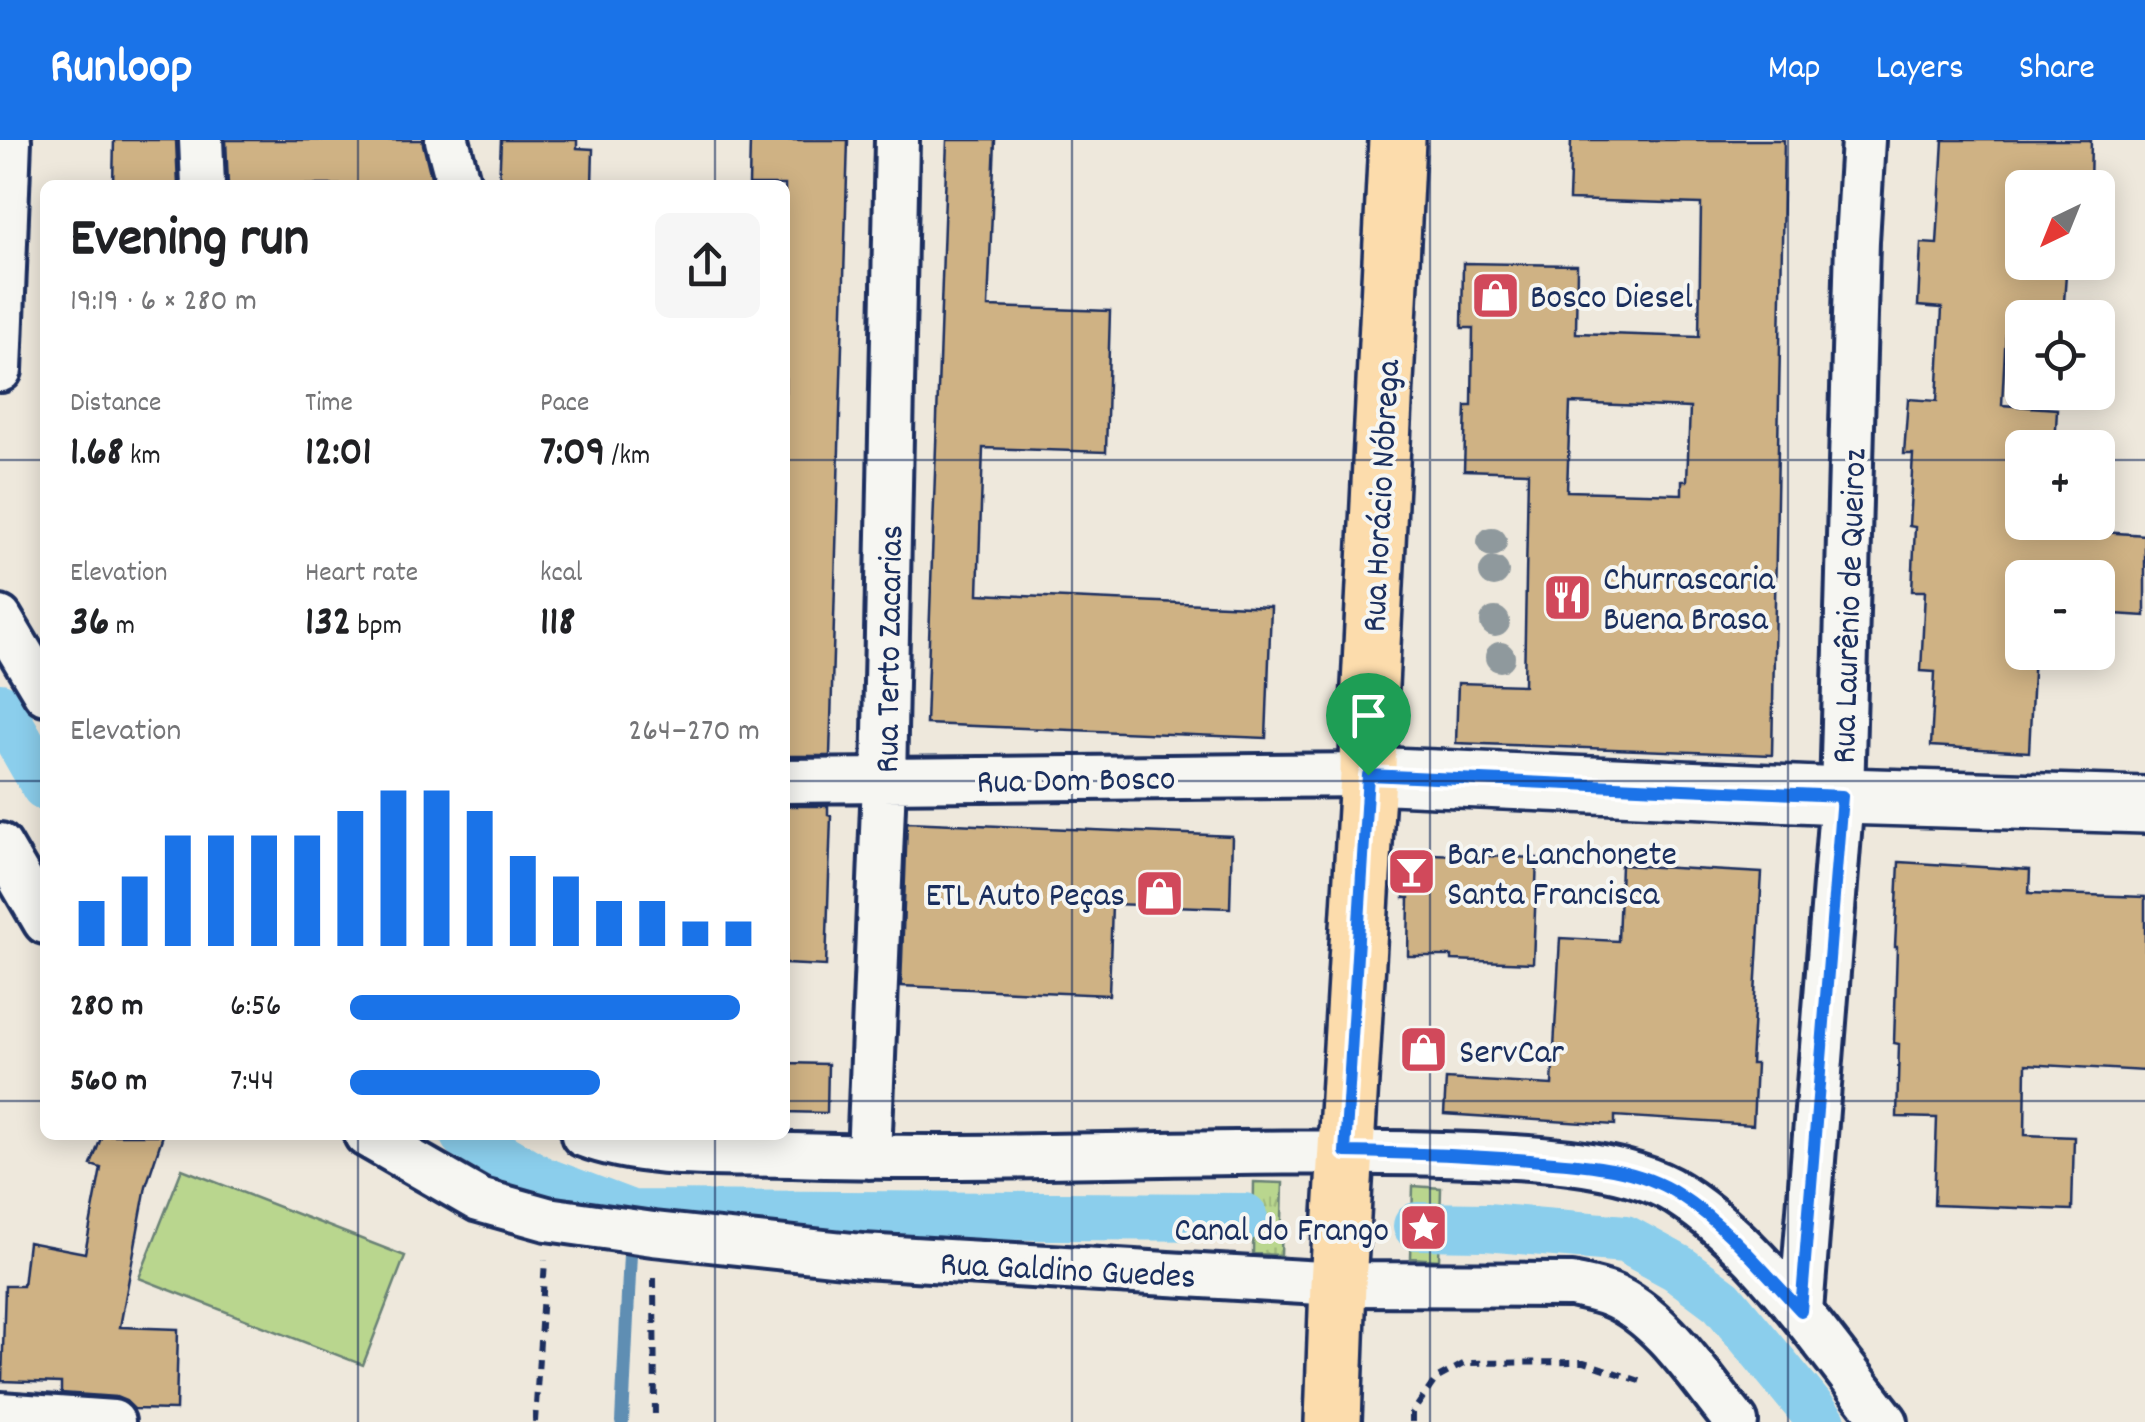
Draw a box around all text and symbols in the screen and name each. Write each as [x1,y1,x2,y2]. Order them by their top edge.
text: Runloop [50,36,193,105]
text: Map [1768,45,1821,95]
text: Layers [1876,45,1964,95]
text: Share [2019,45,2095,95]
north arrow [2005,170,2115,280]
map controls [2005,170,2115,670]
text: Evening run [70,203,309,282]
button: share [655,213,760,318]
shop icon: Bosco Diesel [1469,269,1521,321]
place label: Bosco Diesel [1530,275,1693,325]
text: 19:19 · 6 × 280 m [70,280,257,326]
button: locate [2005,300,2115,410]
street label: Rua Horácio Nóbrega [1352,358,1416,634]
text: Distance [70,385,161,425]
text: Time [305,385,353,425]
text: Pace [540,385,589,425]
text: 1.68 [70,425,124,485]
text: 12:01 [305,425,372,485]
text: 7:09 [540,425,605,485]
button: + [2005,430,2115,540]
text: km [124,438,161,478]
text: /km [605,438,650,478]
street label: Rua Laurênio de Queiroz [1822,448,1882,765]
street label: Rua Terto Zacarias [865,525,919,774]
text: Elevation [70,555,167,595]
text: Heart rate [305,555,418,595]
text: kcal [540,555,583,595]
place label: Churrascaria Buena Brasa [1603,557,1775,647]
button: − [2005,560,2115,670]
restaurant icon: Churrascaria Buena Brasa [1542,571,1594,623]
text: 36 [70,595,109,655]
text: 132 [305,595,351,655]
text: 118 [540,595,575,655]
text: m [109,608,135,648]
text: bpm [351,608,402,648]
pin [1326,673,1411,776]
icon: arrive [1341,688,1396,743]
text: Elevation [70,710,181,756]
text: 264–270 m [628,710,760,756]
street label: Rua Dom Bosco [976,756,1176,810]
place label: Bar e Lanchonete Santa Francisca [1447,832,1677,922]
bar icon: Bar e Lanchonete Santa Francisca [1386,846,1438,898]
shop icon: ETL Auto Peças [1134,867,1186,919]
place label: ETL Auto Peças [926,873,1125,923]
text: 280 m [70,985,144,1031]
text: 6:56 [230,985,282,1031]
shop icon: ServCar [1398,1024,1450,1076]
place label: ServCar [1459,1030,1564,1080]
text: 560 m [70,1060,147,1106]
text: 7:44 [230,1060,274,1106]
place icon: Canal do Frango [1398,1202,1450,1254]
place label: Canal do Frango [1174,1208,1389,1258]
street label: Rua Galdino Guedes [938,1241,1197,1305]

